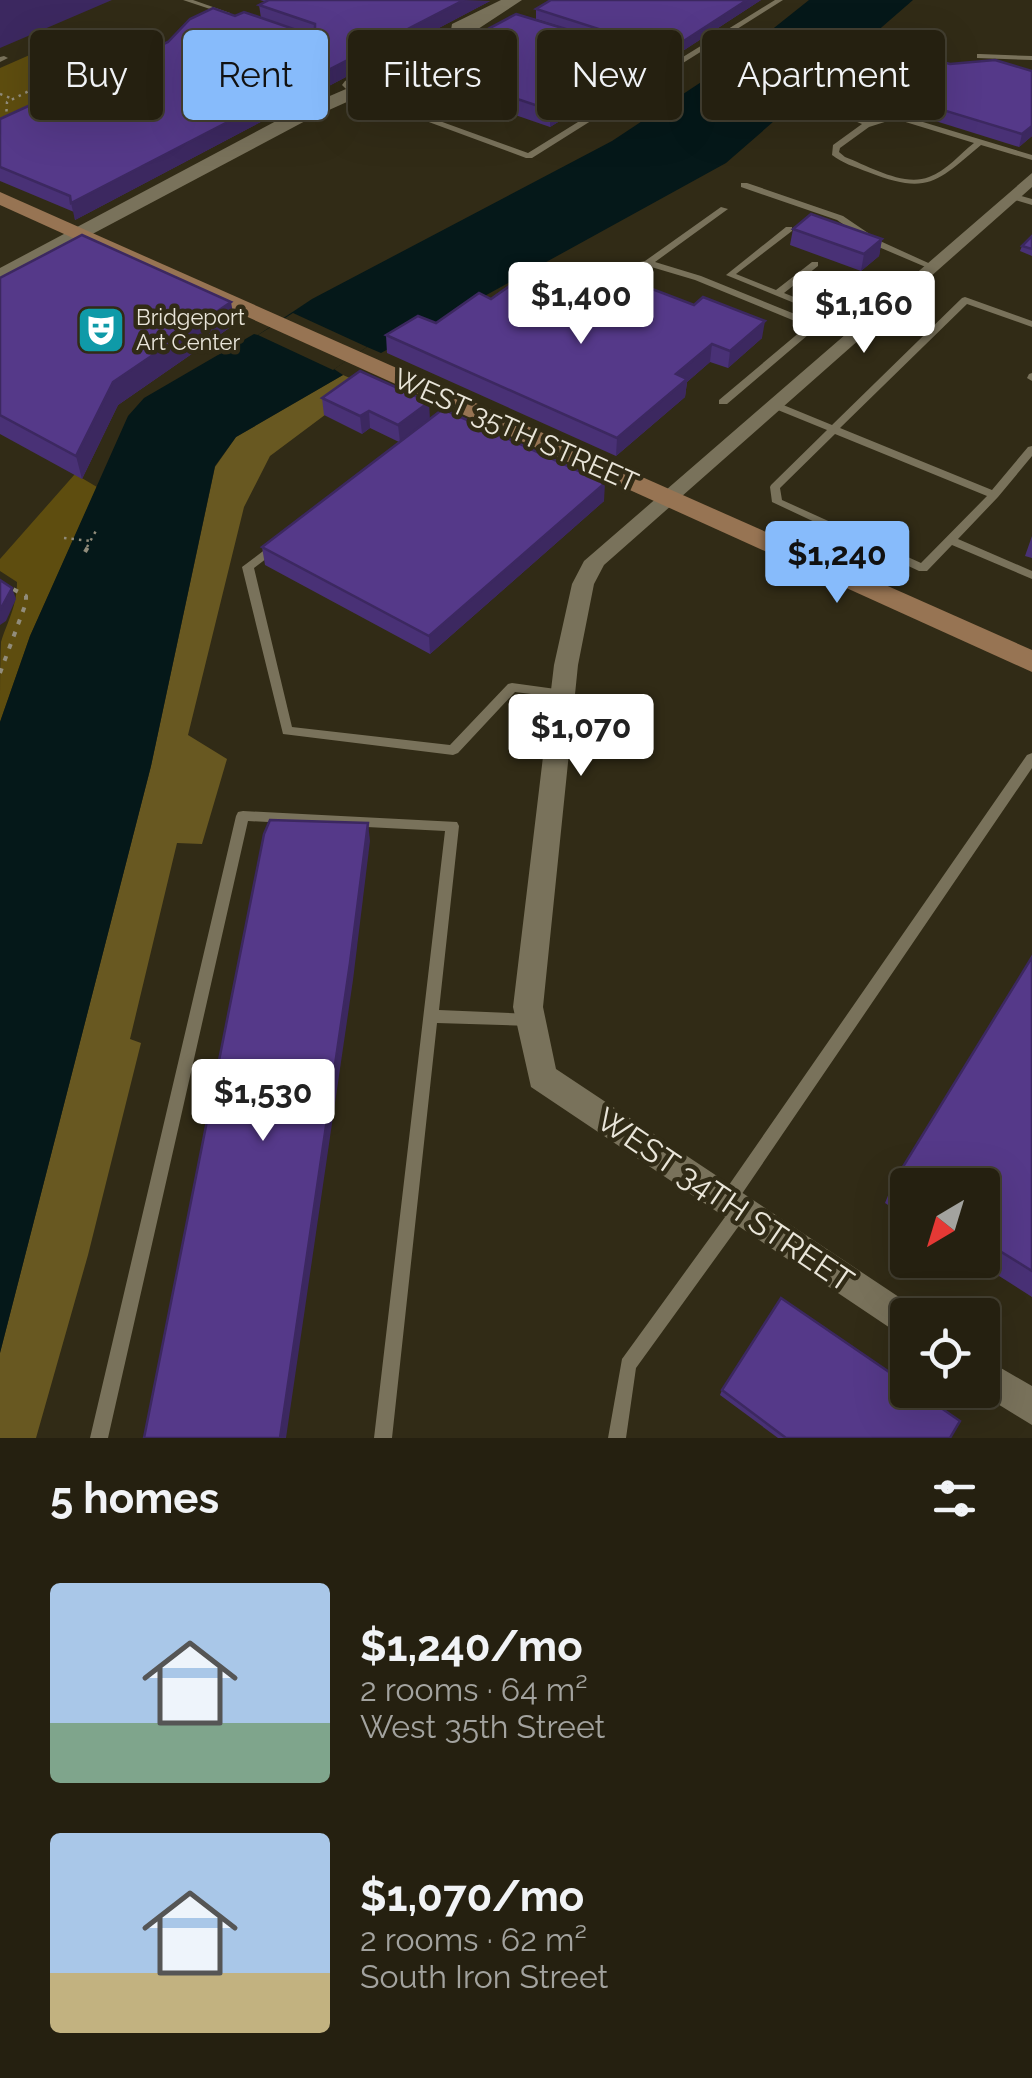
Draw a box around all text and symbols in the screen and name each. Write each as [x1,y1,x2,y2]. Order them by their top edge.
chip: Buy [30,30,163,120]
chip: Rent [183,30,328,120]
chip: Filters [348,30,517,120]
chip: New [537,30,682,120]
chip: Apartment [702,30,945,120]
pin: $1,400 [500,262,662,347]
pin: $1,160 [783,271,945,356]
text: $1,400 [530,276,632,313]
text: $1,160 [815,285,913,322]
theatre icon: Bridgeport Art Center [75,304,127,356]
place label: Bridgeport Art Center [136,304,246,355]
street label: WEST 35TH STREET [388,362,643,499]
pin: $1,240 [756,521,918,606]
text: $1,240 [787,535,887,572]
pin: $1,070 [500,694,662,779]
text: $1,070 [531,708,631,745]
pin: $1,530 [182,1059,344,1144]
text: $1,530 [214,1073,312,1110]
street label: WEST 34TH STREET [590,1100,861,1299]
north arrow [890,1168,1000,1278]
map controls [890,1168,1000,1408]
button: locate [890,1298,1000,1408]
icon: filters [927,1471,982,1526]
text: 5 homes [50,1474,219,1523]
text: $1,240/mo [360,1622,583,1671]
icon: home [130,1623,250,1743]
text: 2 rooms · 64 m² [360,1671,588,1708]
text: West 35th Street [360,1708,605,1745]
text: $1,070/mo [360,1872,584,1921]
icon: home [130,1873,250,1993]
text: 2 rooms · 62 m² [360,1921,587,1958]
text: South Iron Street [360,1958,608,1995]

